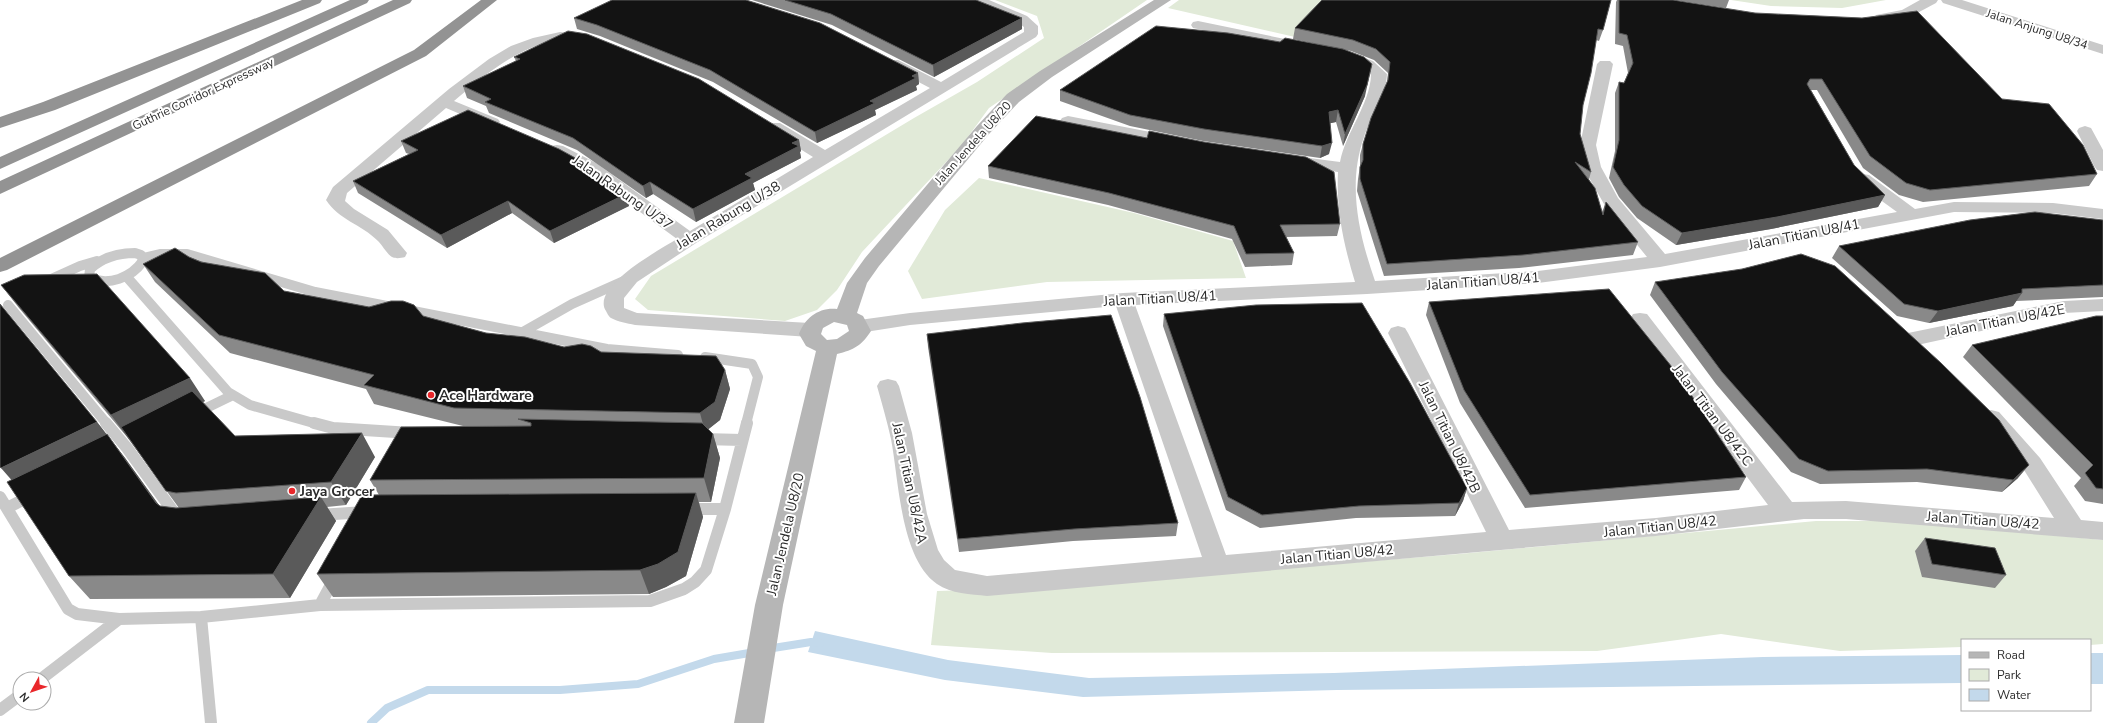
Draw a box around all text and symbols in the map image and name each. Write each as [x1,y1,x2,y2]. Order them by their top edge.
street label: Jalan Anjung U8/34 [1983,5,2090,53]
street label: Guthrie Corridor Expressway [130,54,277,134]
street label: Jalan Jendela U8/20 [930,98,1015,189]
street label: Jalan Rabung U/37 [568,150,677,234]
street label: Jalan Rabung U/38 [672,177,784,255]
street label: Jalan Titian U8/41 [1746,214,1861,255]
street label: Jalan Titian U8/41 [1425,268,1540,295]
street label: Jalan Titian U8/41 [1102,286,1217,311]
street label: Jalan Titian U8/42E [1943,300,2066,342]
street label: Jalan Titian U8/42C [1668,360,1757,470]
street label: Jalan Titian U8/42B [1414,377,1485,497]
place label: Ace Hardware [439,386,532,405]
marker: Ace Hardware [426,390,436,400]
street label: Jalan Titian U8/42A [887,420,932,545]
street label: Jalan Jendela U8/20 [762,471,809,598]
place label: Jaya Grocer [299,482,375,501]
marker: Jaya Grocer [287,486,297,496]
street label: Jalan Titian U8/42 [1925,507,2040,534]
street label: Jalan Titian U8/42 [1602,511,1717,542]
street label: Jalan Titian U8/42 [1279,540,1394,569]
legend [1961,639,2091,711]
text: Road [1997,647,2025,663]
text: Park [1997,667,2022,683]
north arrow [12,671,52,711]
text: Water [1997,687,2031,703]
text: N [16,689,33,705]

